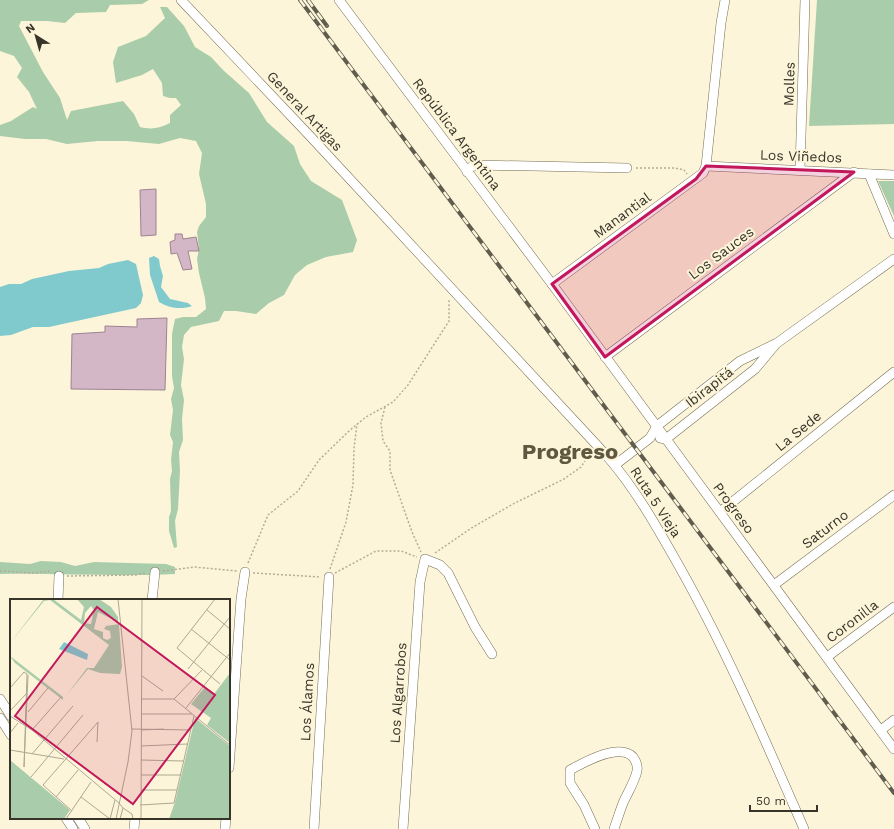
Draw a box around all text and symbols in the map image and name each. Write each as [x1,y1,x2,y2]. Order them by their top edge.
north arrow [16,16,56,56]
text: N [23,21,37,36]
street label: Molles [780,62,798,106]
street label: General Artigas [264,68,346,154]
street label: República Argentina [410,75,504,193]
street label: Los Viñedos [760,147,842,165]
street label: Manantial [590,188,654,241]
street label: Los Sauces [685,223,757,283]
street label: Ibirapitá [682,363,736,411]
street label: La Sede [772,408,824,454]
district label: Progreso [522,439,618,464]
street label: Ruta 5 Vieja [627,464,685,540]
street label: Progreso [710,479,758,537]
street label: Saturno [799,506,851,552]
street label: Coronilla [823,596,881,646]
inset map [10,599,230,819]
street label: Los Algarrobos [386,642,410,744]
street label: Los Álamos [297,662,317,742]
scale bar [750,787,817,813]
text: 50 m [756,794,786,808]

